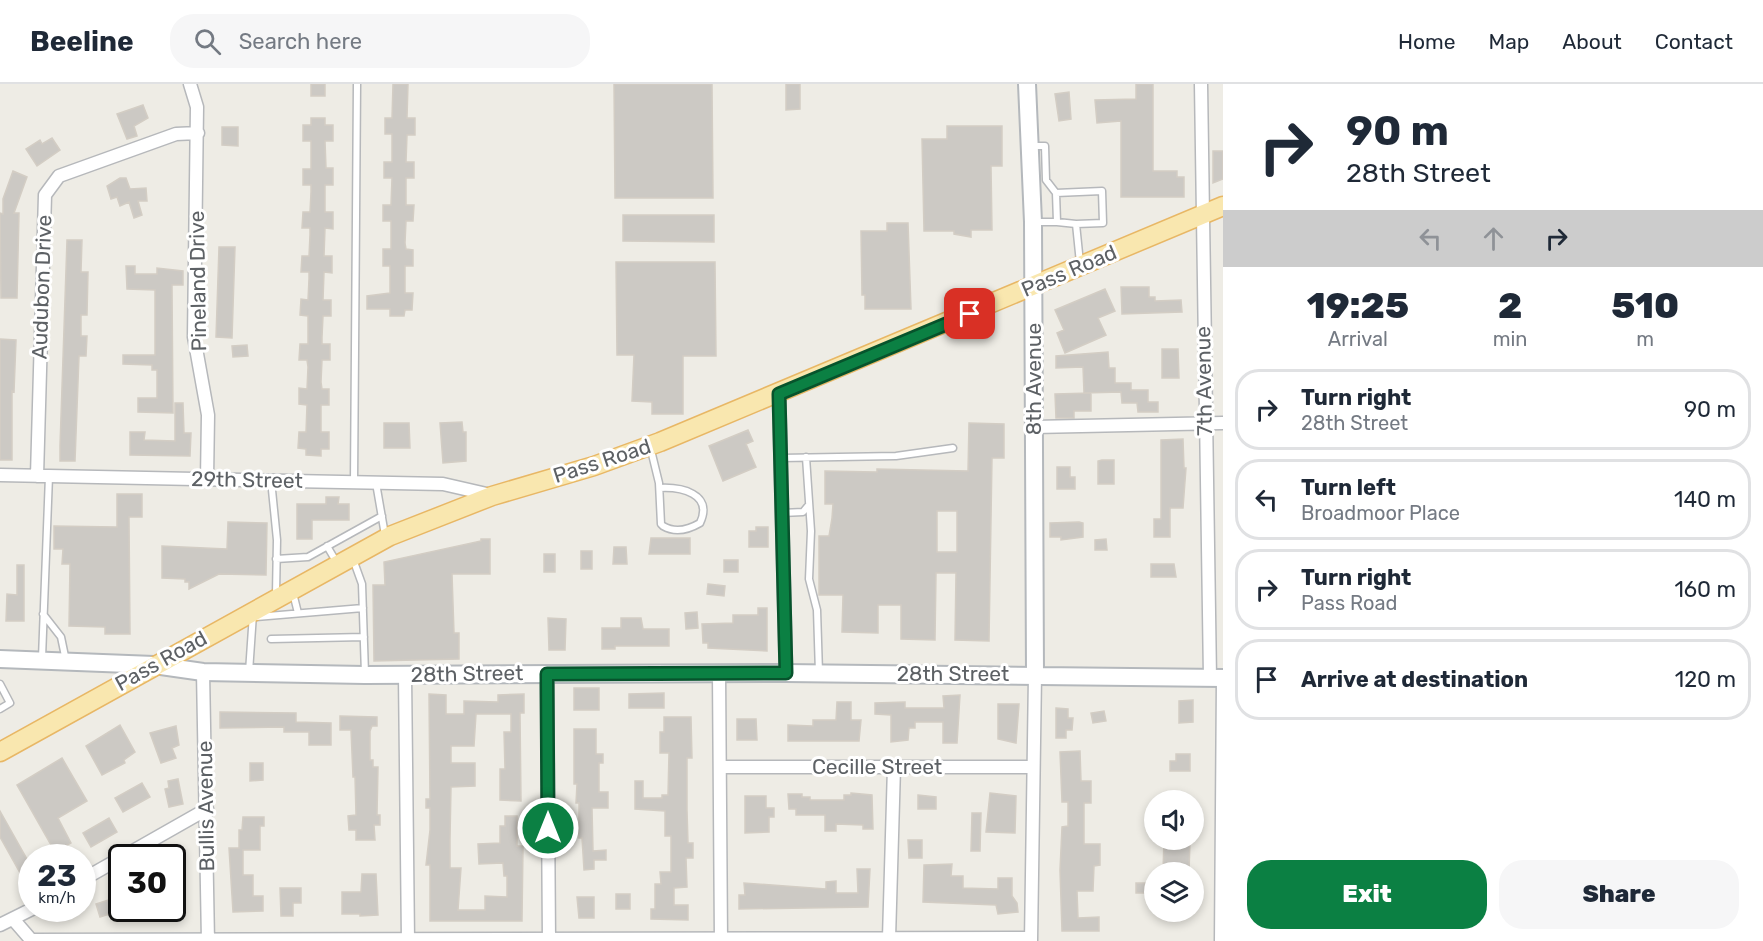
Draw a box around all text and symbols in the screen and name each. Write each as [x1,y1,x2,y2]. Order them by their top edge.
search box [170,14,590,68]
text: Beeline [30,25,134,58]
icon: search [191,25,224,58]
text: Search here [239,28,362,55]
text: Home [1398,29,1455,54]
text: Map [1488,29,1529,54]
text: About [1562,29,1622,54]
text: Contact [1655,29,1733,54]
text: 90 m [1346,106,1449,156]
icon: right [1247,108,1325,186]
text: 28th Street [1346,157,1491,189]
street label: Pineland Drive [184,210,211,352]
street label: Audubon Drive [26,214,57,360]
icon: left [1414,222,1447,255]
icon: ahead [1477,222,1510,255]
icon: right [1540,222,1573,255]
street label: Pass Road [1017,239,1120,302]
text: 19:25 [1307,284,1409,327]
text: 2 [1498,284,1522,327]
text: 510 [1611,284,1679,327]
pin [944,288,995,339]
icon: arrive [953,297,986,330]
street label: 8th Avenue [1021,323,1046,435]
street label: 7th Avenue [1190,326,1217,436]
text: Arrival [1328,327,1388,351]
text: min [1493,327,1527,351]
text: m [1636,327,1654,351]
text: Turn right [1301,384,1411,411]
icon: right [1250,393,1283,426]
text: 90 m [1684,396,1736,423]
text: 28th Street [1301,411,1408,435]
street label: Pass Road [550,433,654,488]
street label: 29th Street [191,466,303,493]
text: Turn left [1301,474,1396,501]
icon: left [1250,483,1283,516]
text: 140 m [1674,486,1736,513]
text: Broadmoor Place [1301,501,1460,525]
text: Turn right [1301,564,1411,591]
icon: right [1250,573,1283,606]
text: 160 m [1674,576,1736,603]
text: Pass Road [1301,591,1397,615]
street label: Pass Road [110,625,211,696]
street label: 28th Street [411,660,523,687]
street label: 28th Street [897,661,1009,686]
icon: arrive [1250,663,1283,696]
text: Arrive at destination [1301,666,1528,693]
text: 120 m [1675,666,1736,693]
street label: Bullis Avenue [192,740,219,872]
street label: Cecille Street [812,754,942,779]
map controls [1144,790,1204,922]
button: sound [1144,790,1204,850]
position arrow [516,796,580,860]
speed limit sign: 30 [108,844,186,922]
text: 23 [37,858,77,894]
button: Exit [1247,860,1487,929]
button: Share [1499,860,1739,929]
button: layers [1144,862,1204,922]
text: km/h [38,889,76,907]

